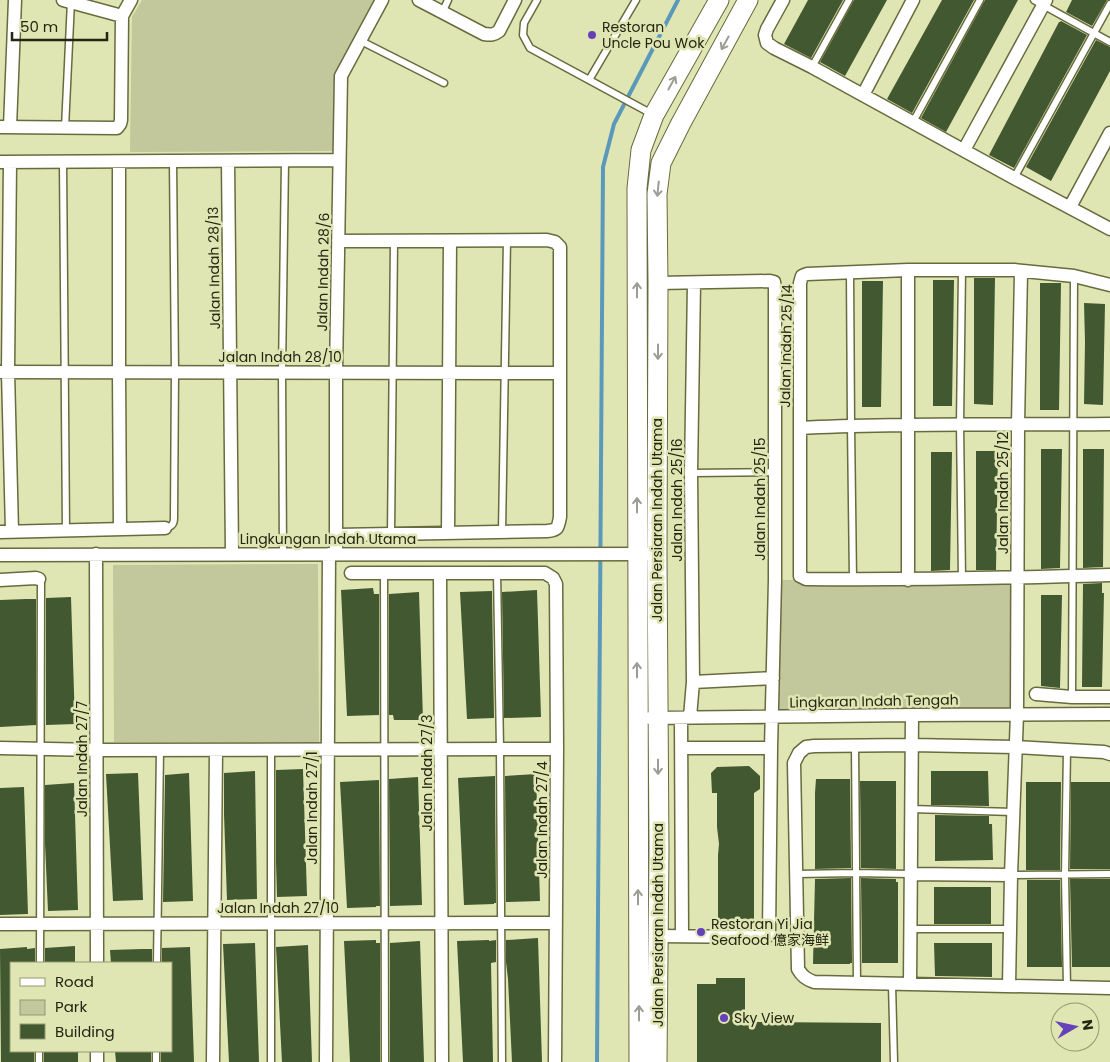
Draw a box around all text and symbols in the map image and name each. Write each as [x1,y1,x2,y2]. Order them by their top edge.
scale bar [12,10,108,42]
text: 50 m [20,16,58,37]
place label: Restoran Uncle Pou Wok [602,17,705,53]
marker: Restoran Uncle Pou Wok [586,29,598,41]
one-way arrow [719,35,729,50]
one-way arrow [668,76,678,90]
one-way arrow [653,181,663,197]
street label: Jalan Indah 28/13 [203,206,225,330]
street label: Jalan Indah 28/6 [312,212,334,332]
one-way arrow [632,283,642,299]
street label: Jalan Indah 25/14 [775,284,797,408]
one-way arrow [653,344,663,360]
street label: Jalan Indah 28/10 [218,347,342,367]
street label: Jalan Persiaran Indah Utama [647,418,667,622]
street label: Jalan Indah 25/12 [993,432,1013,554]
street label: Jalan Indah 25/15 [750,437,770,561]
street label: Jalan Indah 25/16 [667,438,687,562]
one-way arrow [632,498,642,514]
street label: Lingkungan Indah Utama [240,529,416,549]
one-way arrow [632,662,642,678]
street label: Lingkaran Indah Tengah [789,690,959,712]
street label: Jalan Indah 27/7 [72,700,92,817]
street label: Jalan Indah 27/3 [417,714,437,832]
street label: Jalan Indah 27/1 [302,751,322,865]
one-way arrow [653,758,663,775]
street label: Jalan Indah 27/4 [532,761,552,879]
street label: Jalan Persiaran Indah Utama [648,823,668,1027]
one-way arrow [634,889,643,905]
street label: Jalan Indah 27/10 [217,898,339,918]
place label: Restoran Yi Jia Seafood 億家海鲜 [711,914,829,950]
marker: Restoran Yi Jia Seafood 億家海鲜 [695,926,707,938]
legend [10,962,172,1052]
text: Road [55,971,94,992]
text: Park [55,996,87,1017]
north arrow [1050,1002,1100,1052]
one-way arrow [634,1006,644,1022]
place label: Sky View [734,1008,795,1028]
marker: Sky View [718,1012,730,1024]
text: N [1077,1018,1099,1032]
text: Building [55,1021,115,1042]

